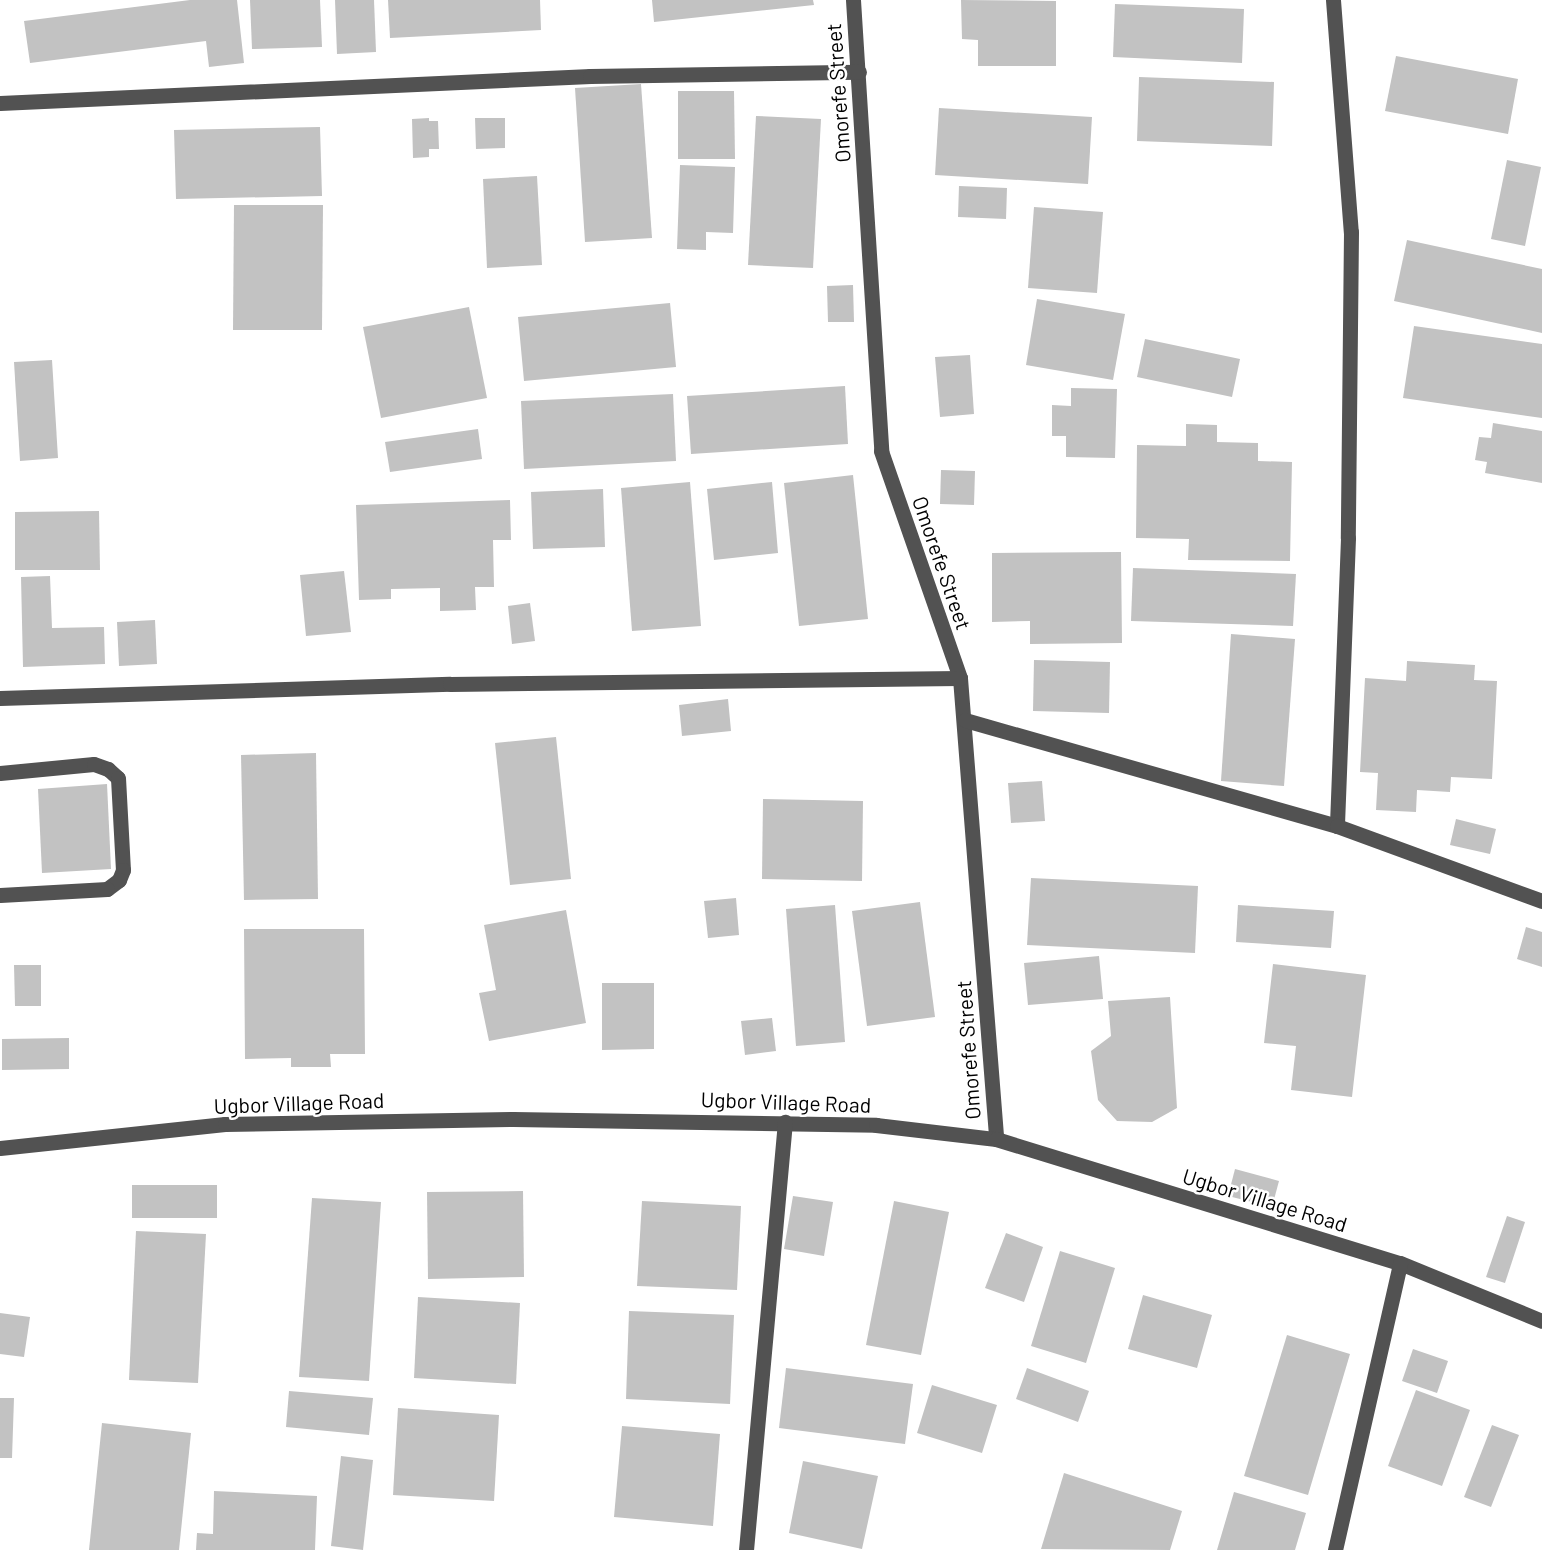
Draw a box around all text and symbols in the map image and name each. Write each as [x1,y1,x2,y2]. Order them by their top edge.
street label: Omorefe Street [821,23,855,163]
street label: Omorefe Street [907,493,977,633]
street label: Omorefe Street [951,980,985,1120]
street label: Ugbor Village Road [700,1086,872,1118]
street label: Ugbor Village Road [213,1087,385,1119]
street label: Ugbor Village Road [1180,1163,1350,1237]

